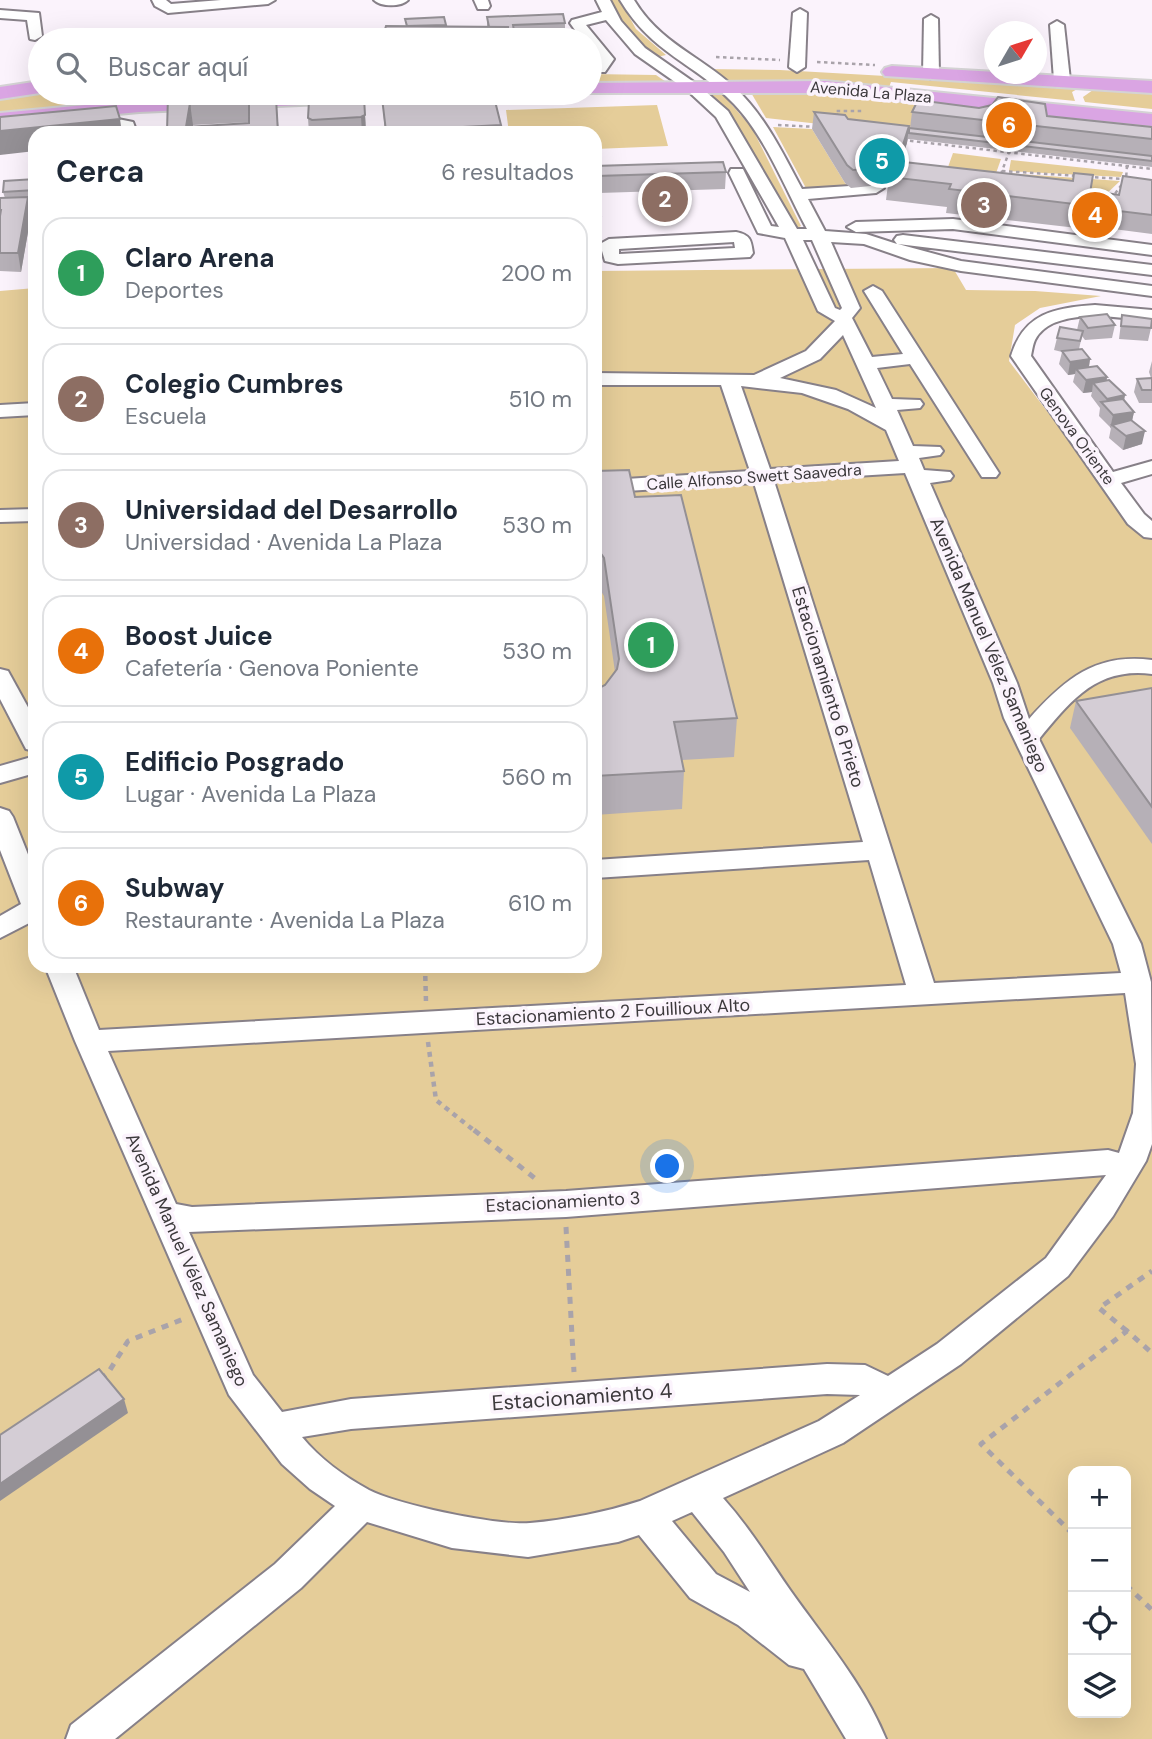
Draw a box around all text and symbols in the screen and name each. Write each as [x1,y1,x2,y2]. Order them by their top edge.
north arrow [984,21,1047,84]
search box [28,28,602,105]
icon: search [52,48,90,86]
text: Buscar aquí [108,50,248,84]
street label: Avenida La Plaza [809,76,933,108]
pin: 6 [986,99,1032,151]
pin: 5 [859,135,905,187]
text: Cerca [56,152,144,191]
text: 6 resultados [441,157,574,187]
pin: 2 [642,173,688,225]
pin: 3 [961,179,1007,231]
pin: 4 [1072,189,1118,241]
text: Claro Arena [125,241,275,275]
text: 1 [77,258,85,288]
text: 200 m [501,258,572,288]
text: Deportes [125,275,224,305]
text: Colegio Cumbres [125,367,344,401]
street label: Genova Oriente [1034,383,1120,489]
text: 2 [74,384,88,414]
text: 510 m [508,384,572,414]
text: Escuela [125,401,207,431]
street label: Calle Alfonso Swett Saavedra [646,459,862,495]
text: Universidad del Desarrollo [125,493,458,527]
text: 3 [74,510,88,540]
text: 530 m [502,510,572,540]
street label: Avenida Manuel Vélez Samaniego [924,514,1054,776]
text: Universidad · Avenida La Plaza [125,527,442,557]
street label: Estacionamiento 6 Prieto [786,583,870,791]
text: Boost Juice [125,619,273,653]
pin: 1 [628,619,674,671]
text: 4 [74,636,88,666]
text: 530 m [502,636,572,666]
text: Cafetería · Genova Poniente [125,653,419,683]
text: Edificio Posgrado [125,745,344,779]
text: 5 [74,762,88,792]
text: 560 m [501,762,572,792]
text: Lugar · Avenida La Plaza [125,779,376,809]
text: Subway [125,871,224,905]
text: 6 [74,888,88,918]
text: 610 m [508,888,572,918]
text: Restaurante · Avenida La Plaza [125,905,445,935]
street label: Estacionamiento 2 Fouillioux Alto [475,993,751,1031]
street label: Avenida Manuel Vélez Samaniego [120,1129,254,1391]
your location [650,1149,684,1183]
street label: Estacionamiento 3 [485,1186,641,1218]
street label: Estacionamiento 4 [491,1377,674,1417]
map controls [1068,1466,1131,1718]
button: + [1068,1466,1131,1529]
button: − [1068,1529,1131,1592]
button: locate [1068,1592,1131,1655]
button: layers [1068,1655,1131,1718]

